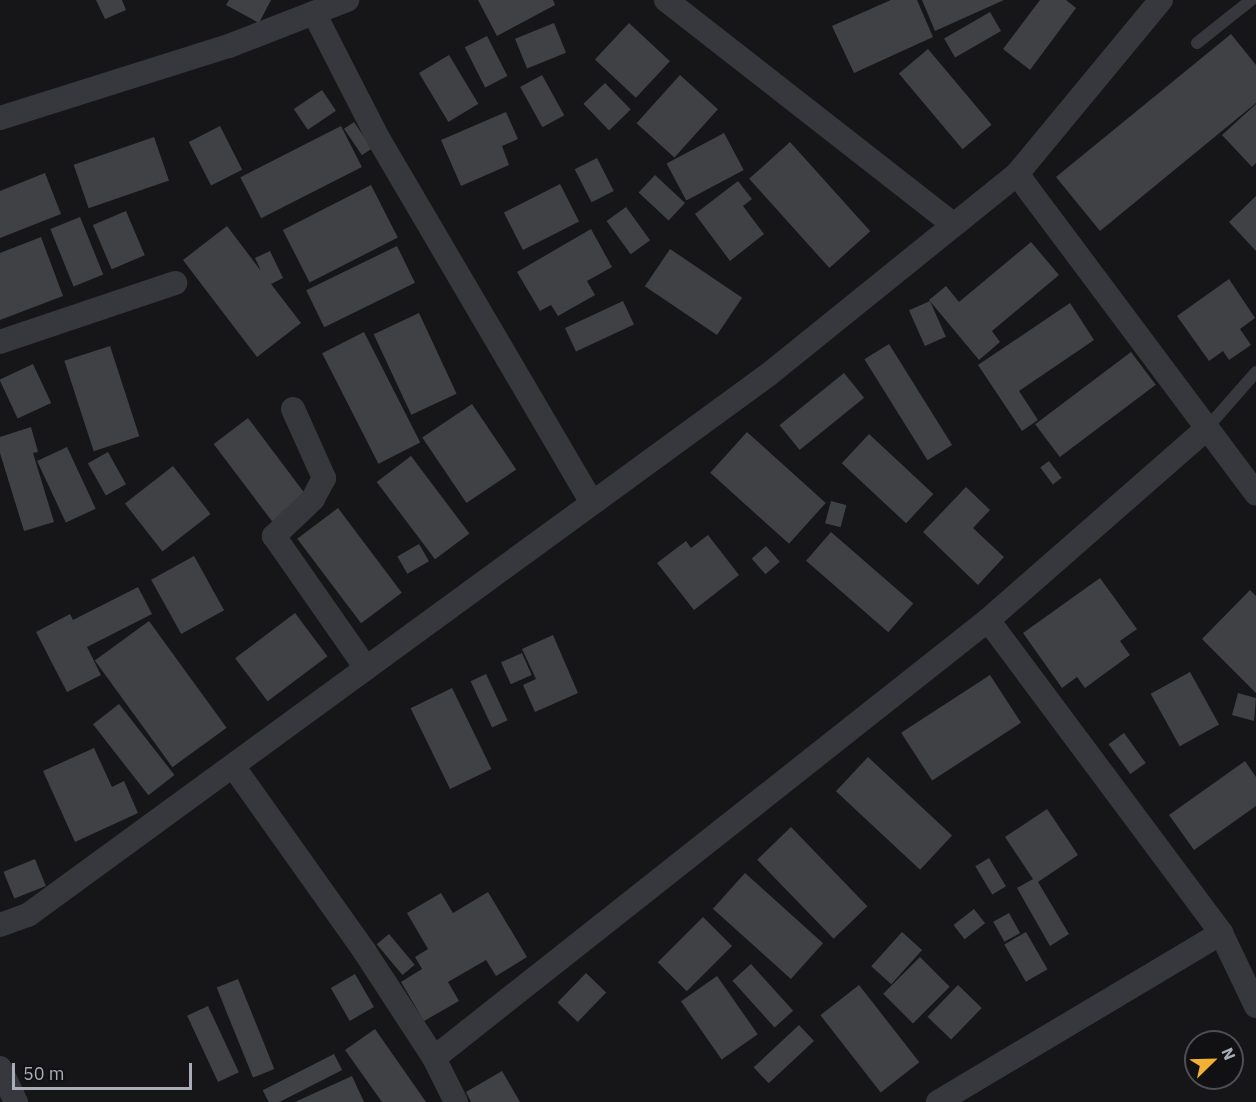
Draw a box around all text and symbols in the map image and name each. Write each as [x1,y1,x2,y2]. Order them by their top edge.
north arrow [1184,1030,1244,1090]
text: N [1217,1045,1240,1063]
scale bar [15,1051,195,1089]
text: 50 m [23,1062,65,1085]

